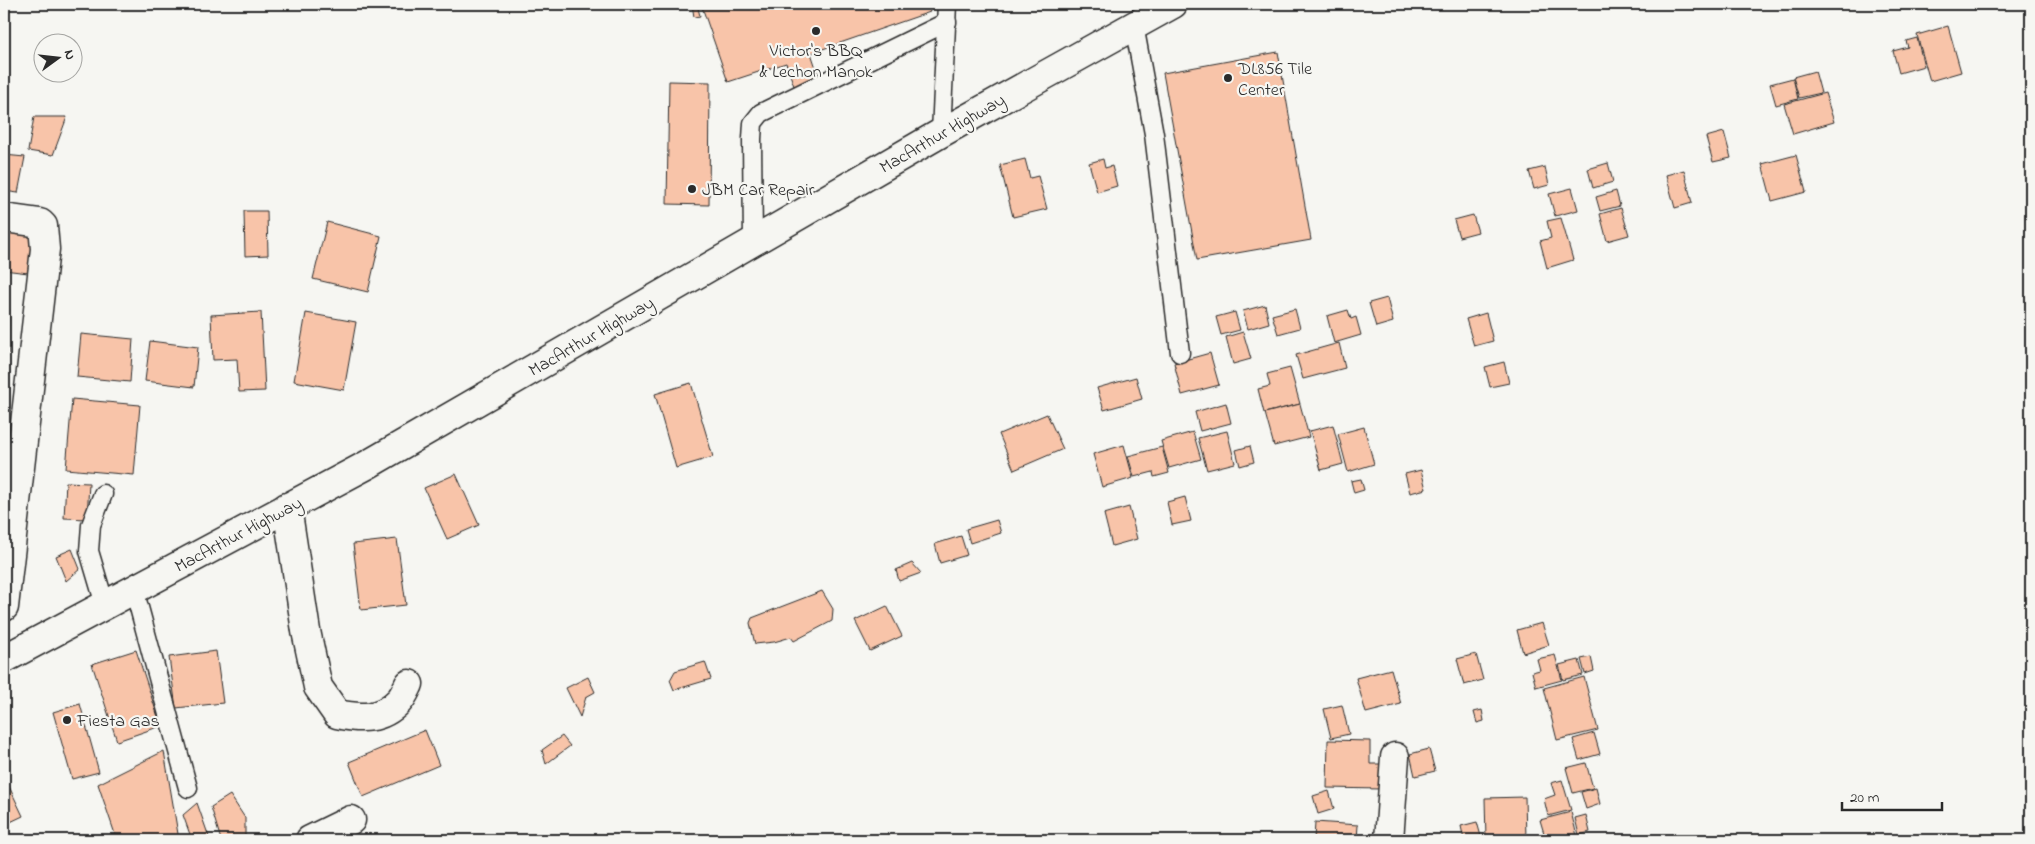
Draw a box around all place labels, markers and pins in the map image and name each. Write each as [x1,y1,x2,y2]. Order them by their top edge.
marker: Victor's BBQ & Lechon Manok [810,25,822,37]
place label: Victor's BBQ & Lechon Manok [760,39,873,86]
place label: DL856 Tile Center [1237,57,1313,104]
marker: DL856 Tile Center [1222,72,1234,84]
place label: JBM Car Repair [702,178,815,204]
marker: JBM Car Repair [686,183,698,195]
place label: Fiesta Gas [76,709,160,735]
marker: Fiesta Gas [61,714,73,726]

